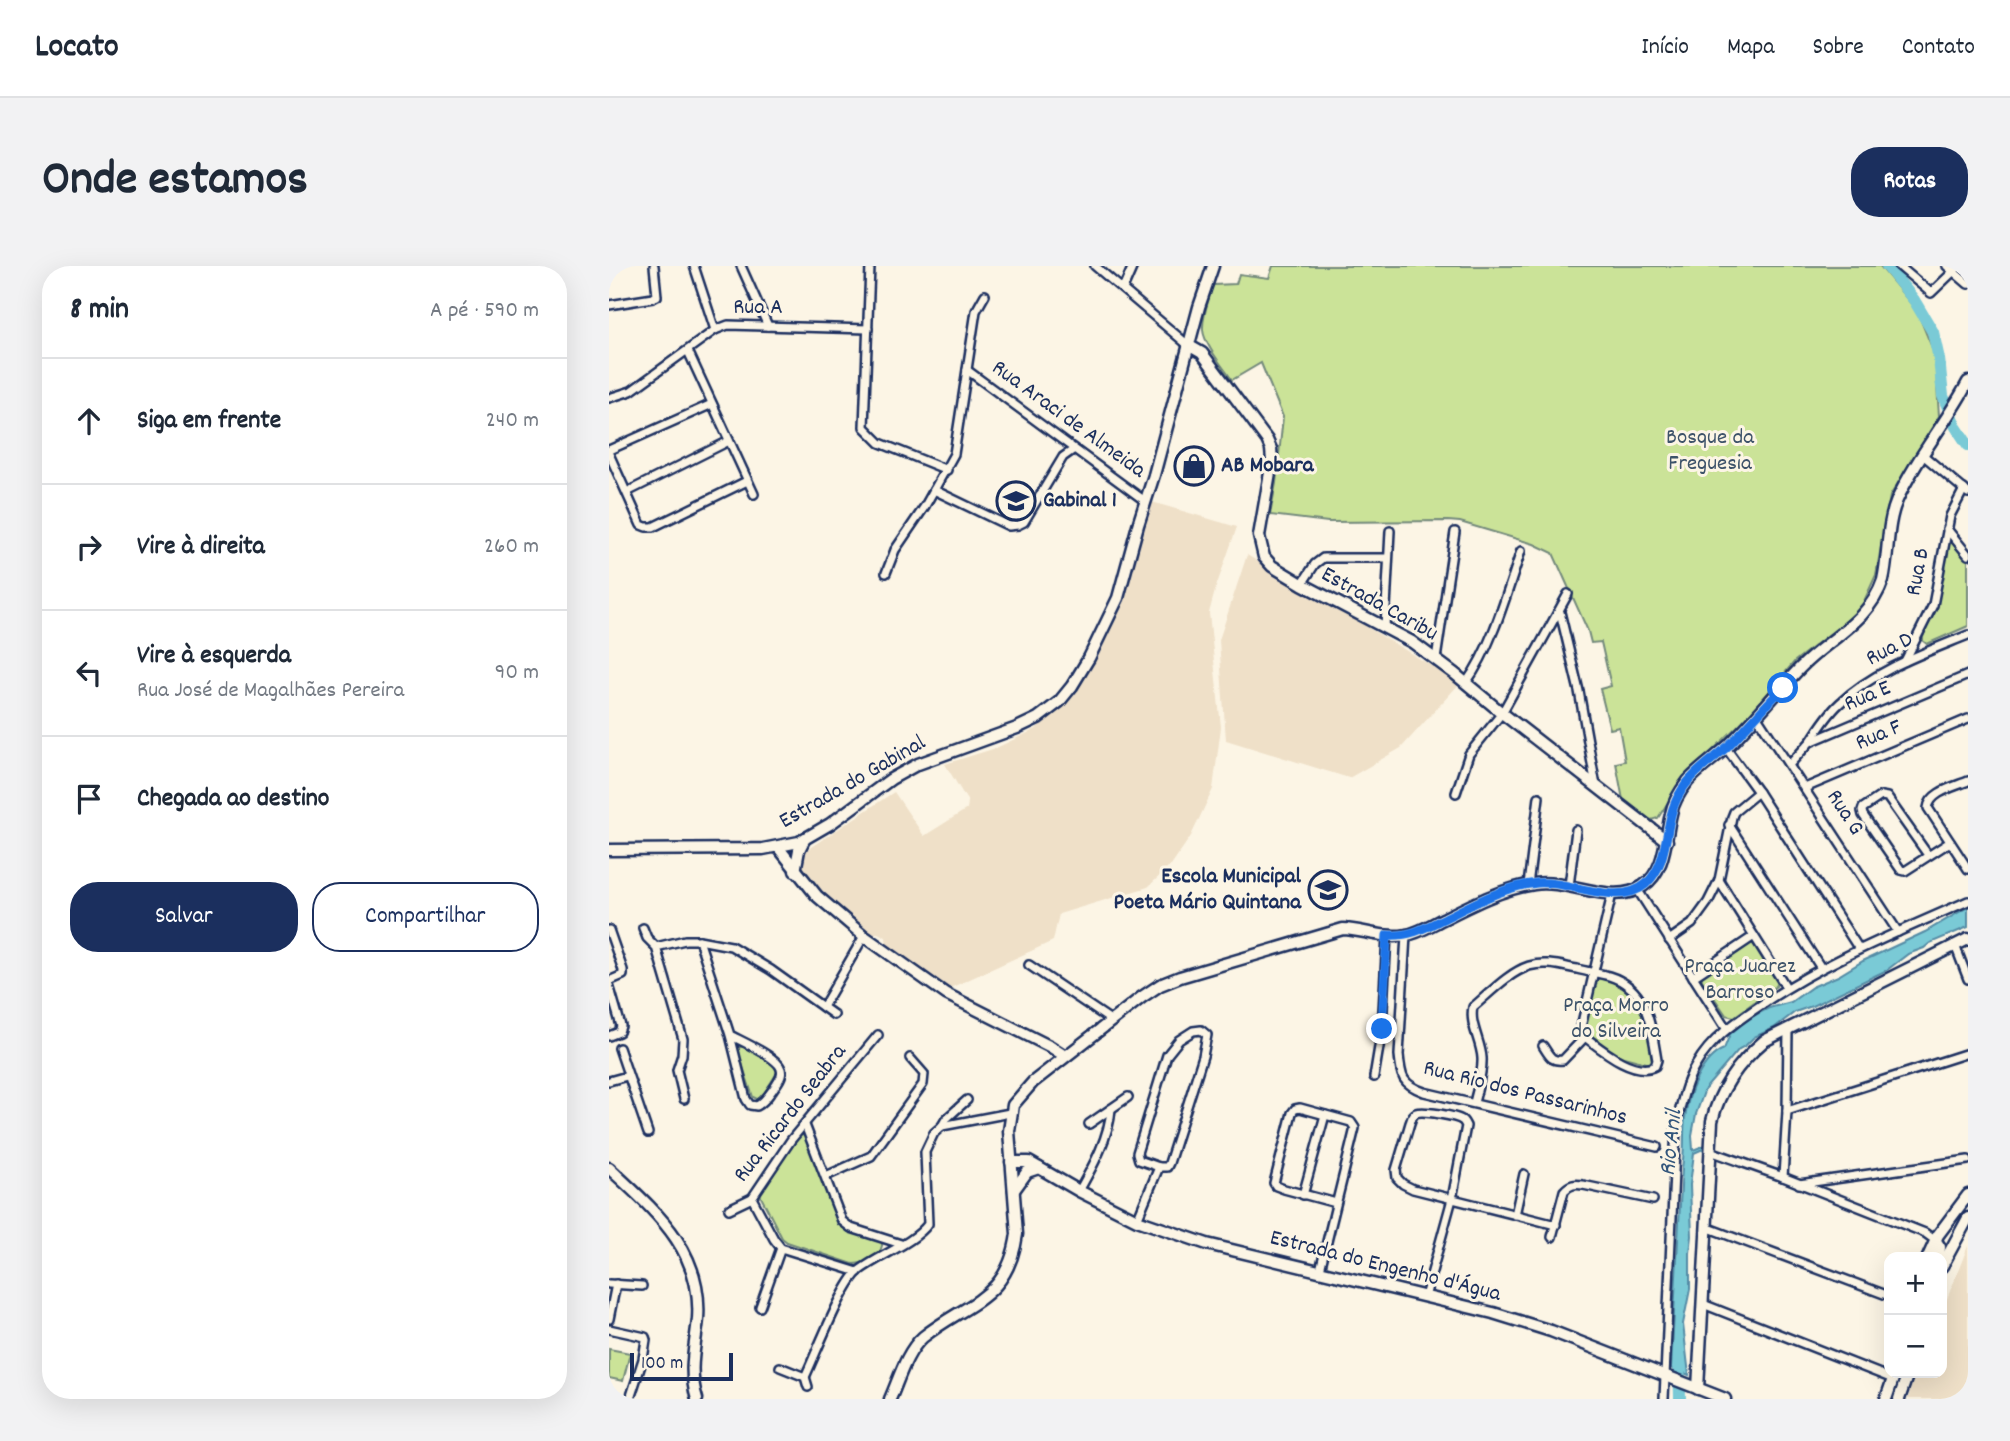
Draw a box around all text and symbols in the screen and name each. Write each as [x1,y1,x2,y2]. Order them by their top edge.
text: Locato [35,25,119,72]
text: Início [1641,31,1689,65]
text: Mapa [1727,31,1775,65]
text: Sobre [1813,31,1864,65]
text: Contato [1902,31,1975,65]
text: Onde estamos [42,147,308,217]
button: Rotas [1851,147,1968,217]
text: 8 min [70,290,129,333]
street label: Rua A [733,292,783,325]
text: A pé · 590 m [430,295,539,328]
street label: Rua Araci de Almeida [984,353,1153,488]
icon: ahead [70,402,108,440]
text: Siga em frente [137,403,281,440]
text: 240 m [486,405,539,438]
park label: Bosque da Freguesia [1666,422,1755,481]
shop icon: AB Mobara [1173,445,1215,487]
place label: AB Mobara [1221,450,1315,483]
school or university icon: Gabinal 1 [995,480,1037,522]
place label: Gabinal 1 [1043,485,1117,518]
icon: right [70,528,108,566]
text: Vire à direita [137,529,265,566]
text: 260 m [484,531,539,564]
street label: Rua B [1898,545,1940,599]
street label: Estrada Caribu [1314,559,1444,651]
street label: Rua D [1861,624,1919,676]
text: Vire à esquerda [137,638,291,675]
icon: left [70,654,108,692]
text: 90 m [495,657,539,690]
route start [1767,672,1798,703]
street label: Rua E [1840,672,1897,721]
text: Rua José de Magalhães Pereira [137,675,404,708]
street label: Rua F [1851,711,1908,760]
street label: Estrada do Gabinal [774,727,933,838]
icon: arrive [70,780,108,818]
text: Chegada ao destino [137,781,329,818]
street label: Rua G [1817,784,1871,842]
place label: Escola Municipal Poeta Mário Quintana [1114,861,1302,920]
school or university icon: Escola Municipal Poeta Mário Quintana [1307,869,1349,911]
button: Salvar [70,882,298,952]
button: Compartilhar [312,882,539,952]
park label: Praça Juarez Barroso [1684,951,1796,1010]
park label: Praça Morro do Silveira [1563,990,1669,1049]
route end [1366,1013,1397,1044]
street label: Rua Ricardo Seabra [726,1037,856,1190]
street label: Rua Rio dos Passarinhos [1419,1053,1631,1135]
water label: Rio Anil [1652,1106,1693,1178]
street label: Estrada do Engenho d'Água [1266,1222,1505,1312]
map controls [1884,1252,1947,1378]
button: + [1884,1252,1947,1315]
button: − [1884,1315,1947,1378]
scale bar [630,1350,733,1382]
text: 100 m [641,1351,683,1378]

